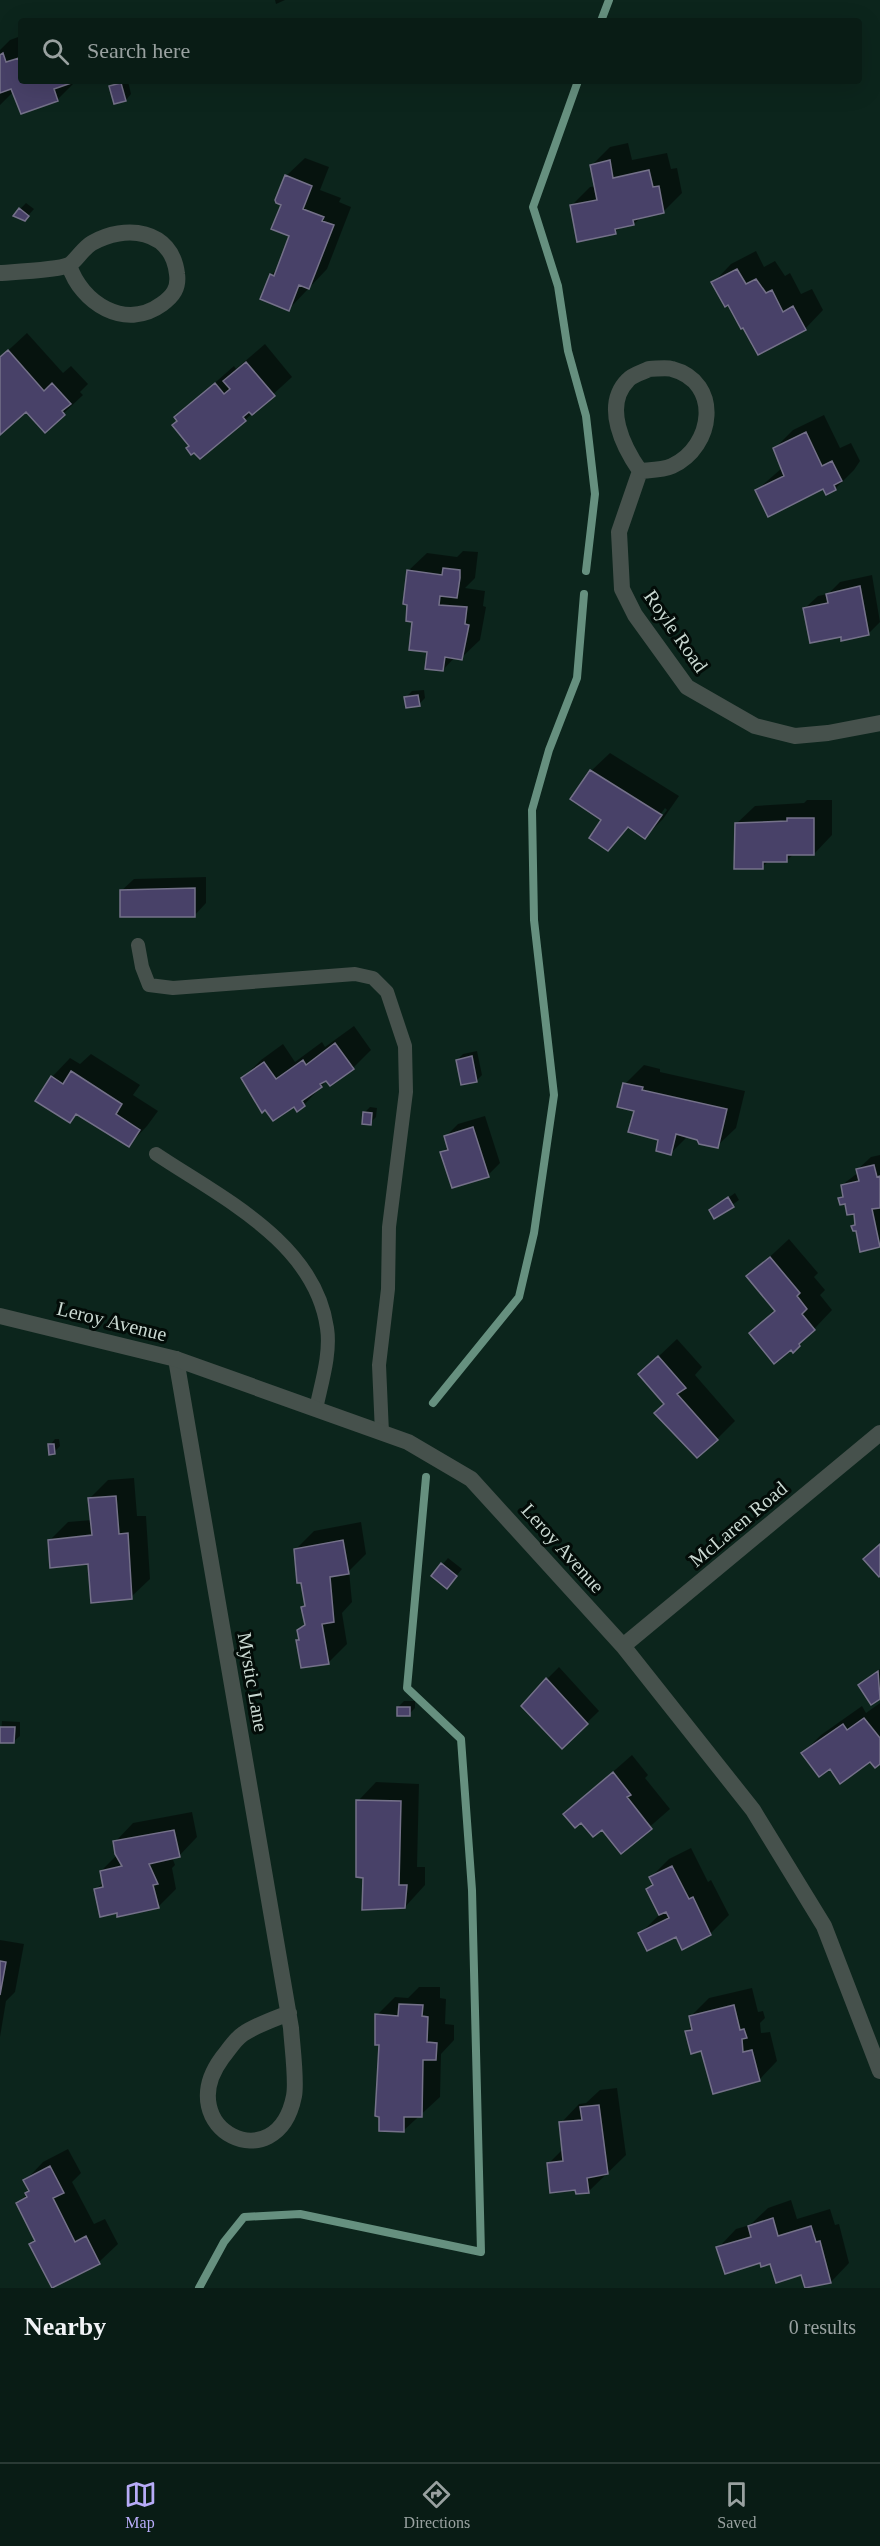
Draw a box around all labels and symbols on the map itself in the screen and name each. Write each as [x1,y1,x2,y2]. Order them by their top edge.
street label: Royle Road [639,586,712,677]
street label: Leroy Avenue [55,1297,169,1346]
street label: McLaren Road [685,1477,791,1571]
street label: Leroy Avenue [516,1499,609,1598]
street label: Mystic Lane [232,1631,273,1734]

